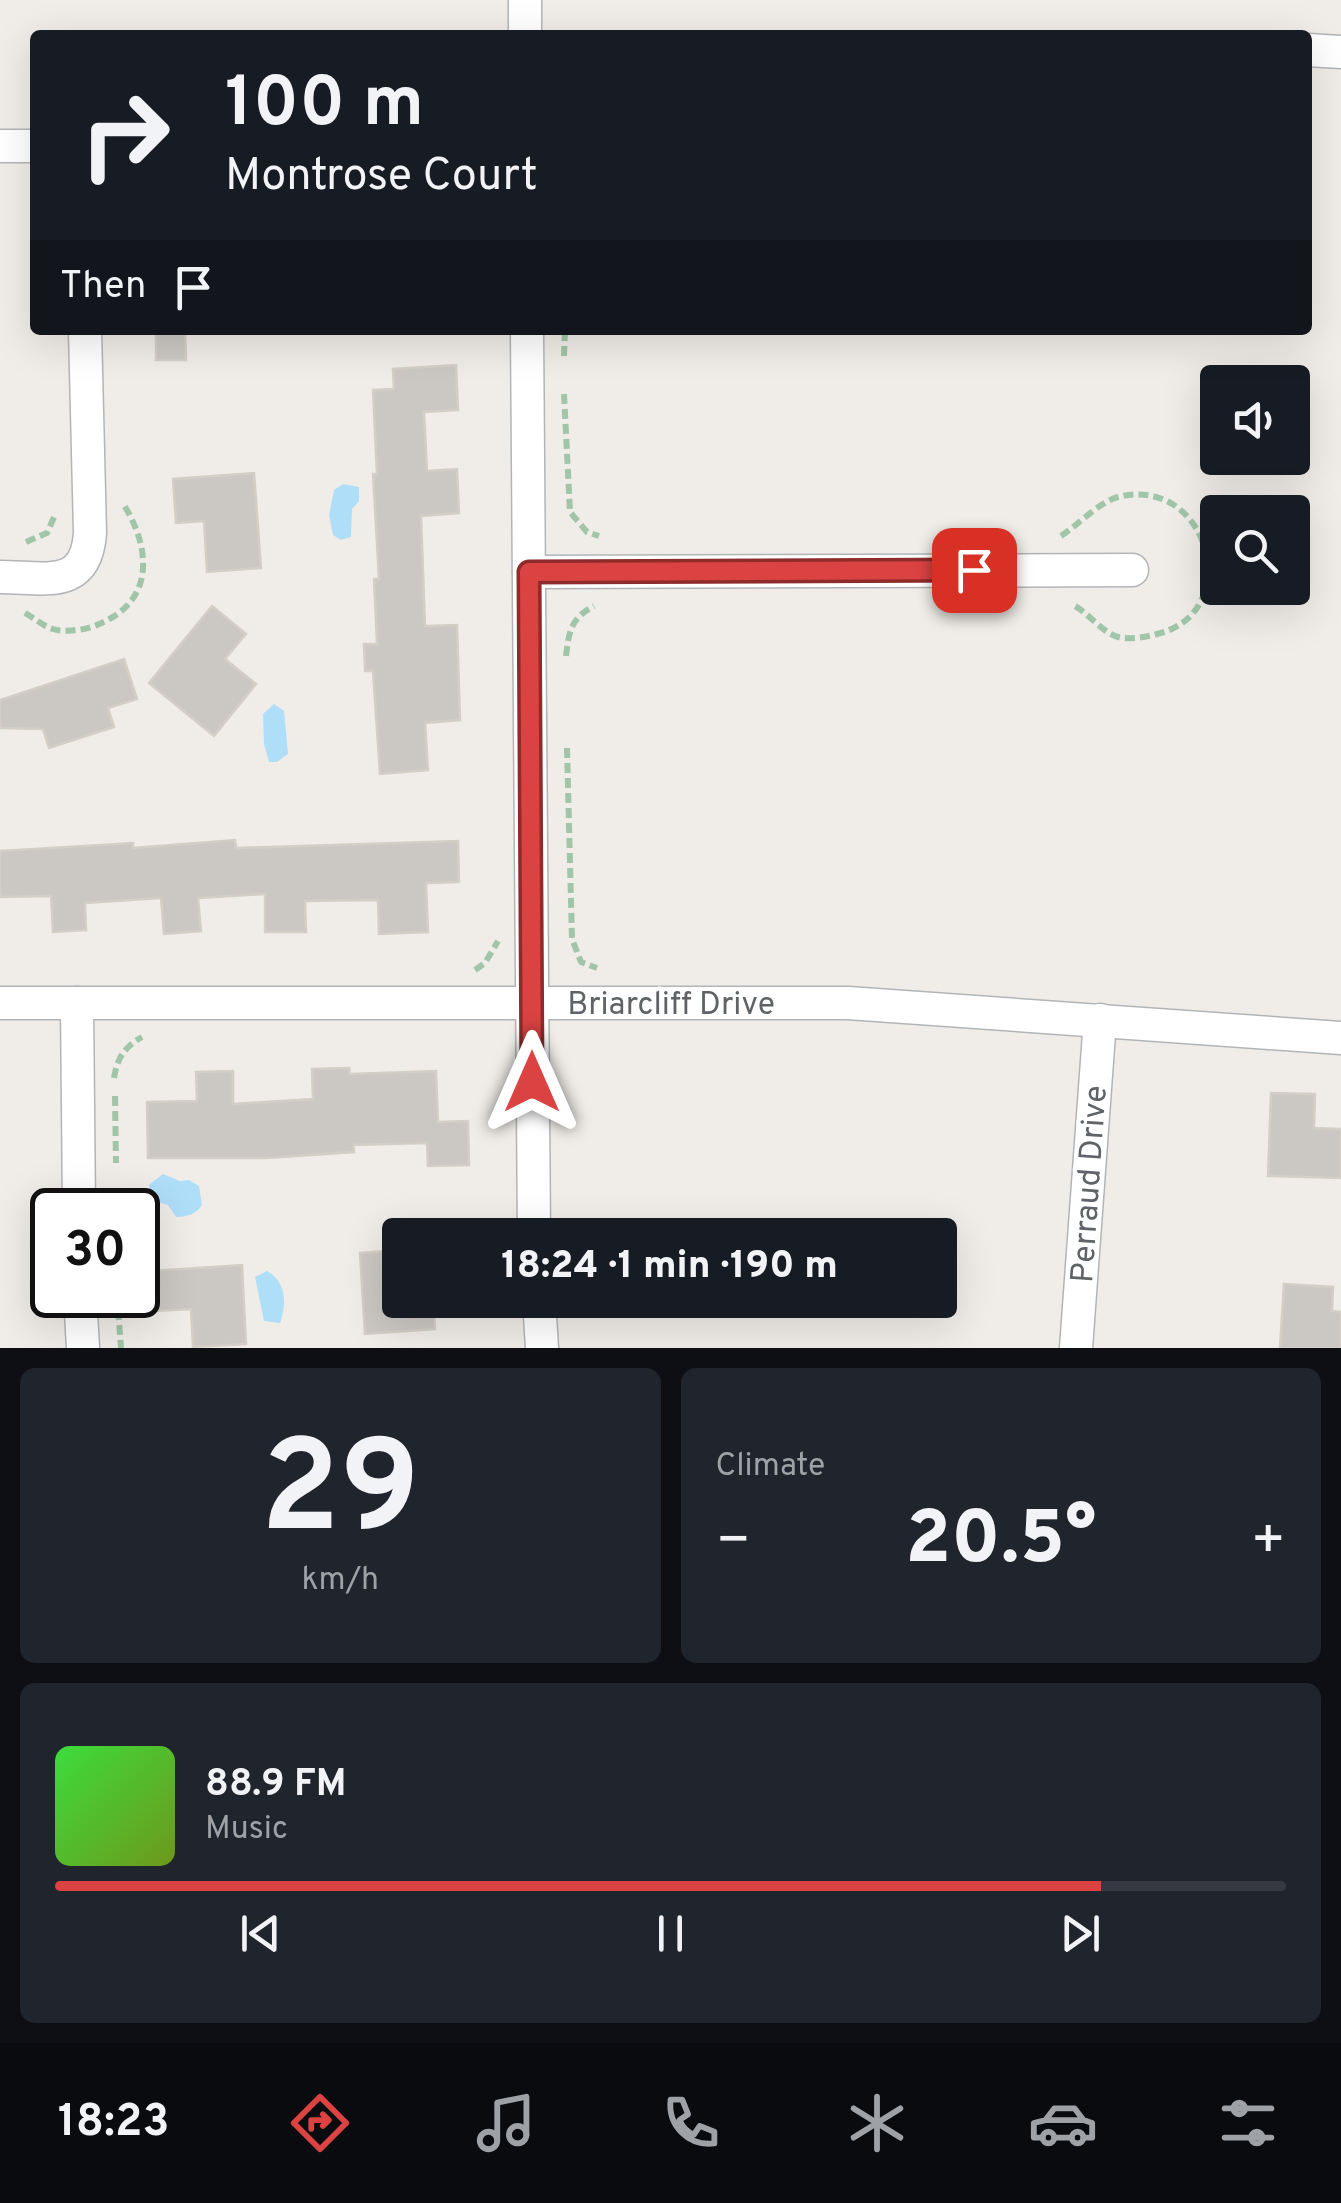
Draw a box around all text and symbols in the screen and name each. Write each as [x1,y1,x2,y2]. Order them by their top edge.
text: 100 m [225,62,424,151]
icon: right [60,70,190,200]
text: Montrose Court [225,149,538,206]
icon: arrive [166,260,221,315]
text: Then [60,263,146,312]
map controls [1200,365,1310,605]
button: sound [1200,365,1310,475]
button: search [1200,495,1310,605]
pin [932,528,1017,613]
icon: arrive [947,543,1002,598]
street label: Briarcliff Drive [567,986,775,1026]
position arrow [480,1030,584,1134]
street label: Perraud Drive [1064,1084,1118,1284]
speed limit sign: 30 [30,1188,160,1318]
text: 18:24 · 1 min · 190 m [501,1243,838,1292]
text: 29 [261,1413,420,1578]
text: Climate [716,1447,825,1487]
text: 20.5° [905,1495,1096,1590]
text: − [716,1508,751,1578]
text: + [1251,1508,1286,1578]
text: km/h [301,1561,379,1601]
text: 88.9 FM [205,1761,347,1810]
text: Music [205,1810,288,1850]
icon: previous [233,1906,288,1961]
icon: pause [643,1906,698,1961]
icon: next [1053,1906,1108,1961]
icon: directions [285,2088,355,2158]
icon: music [471,2088,541,2158]
icon: phone [656,2088,726,2158]
icon: climate [842,2088,912,2158]
icon: car [1028,2088,1098,2158]
icon: filters [1213,2088,1283,2158]
text: 18:23 [58,2095,170,2152]

